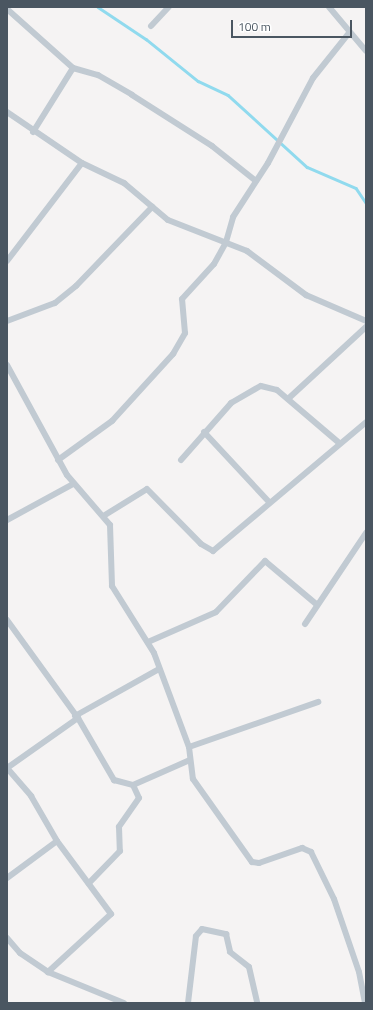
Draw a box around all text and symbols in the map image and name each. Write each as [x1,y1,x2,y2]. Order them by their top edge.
scale bar [233,12,354,38]
text: 100 m [238,17,271,36]

